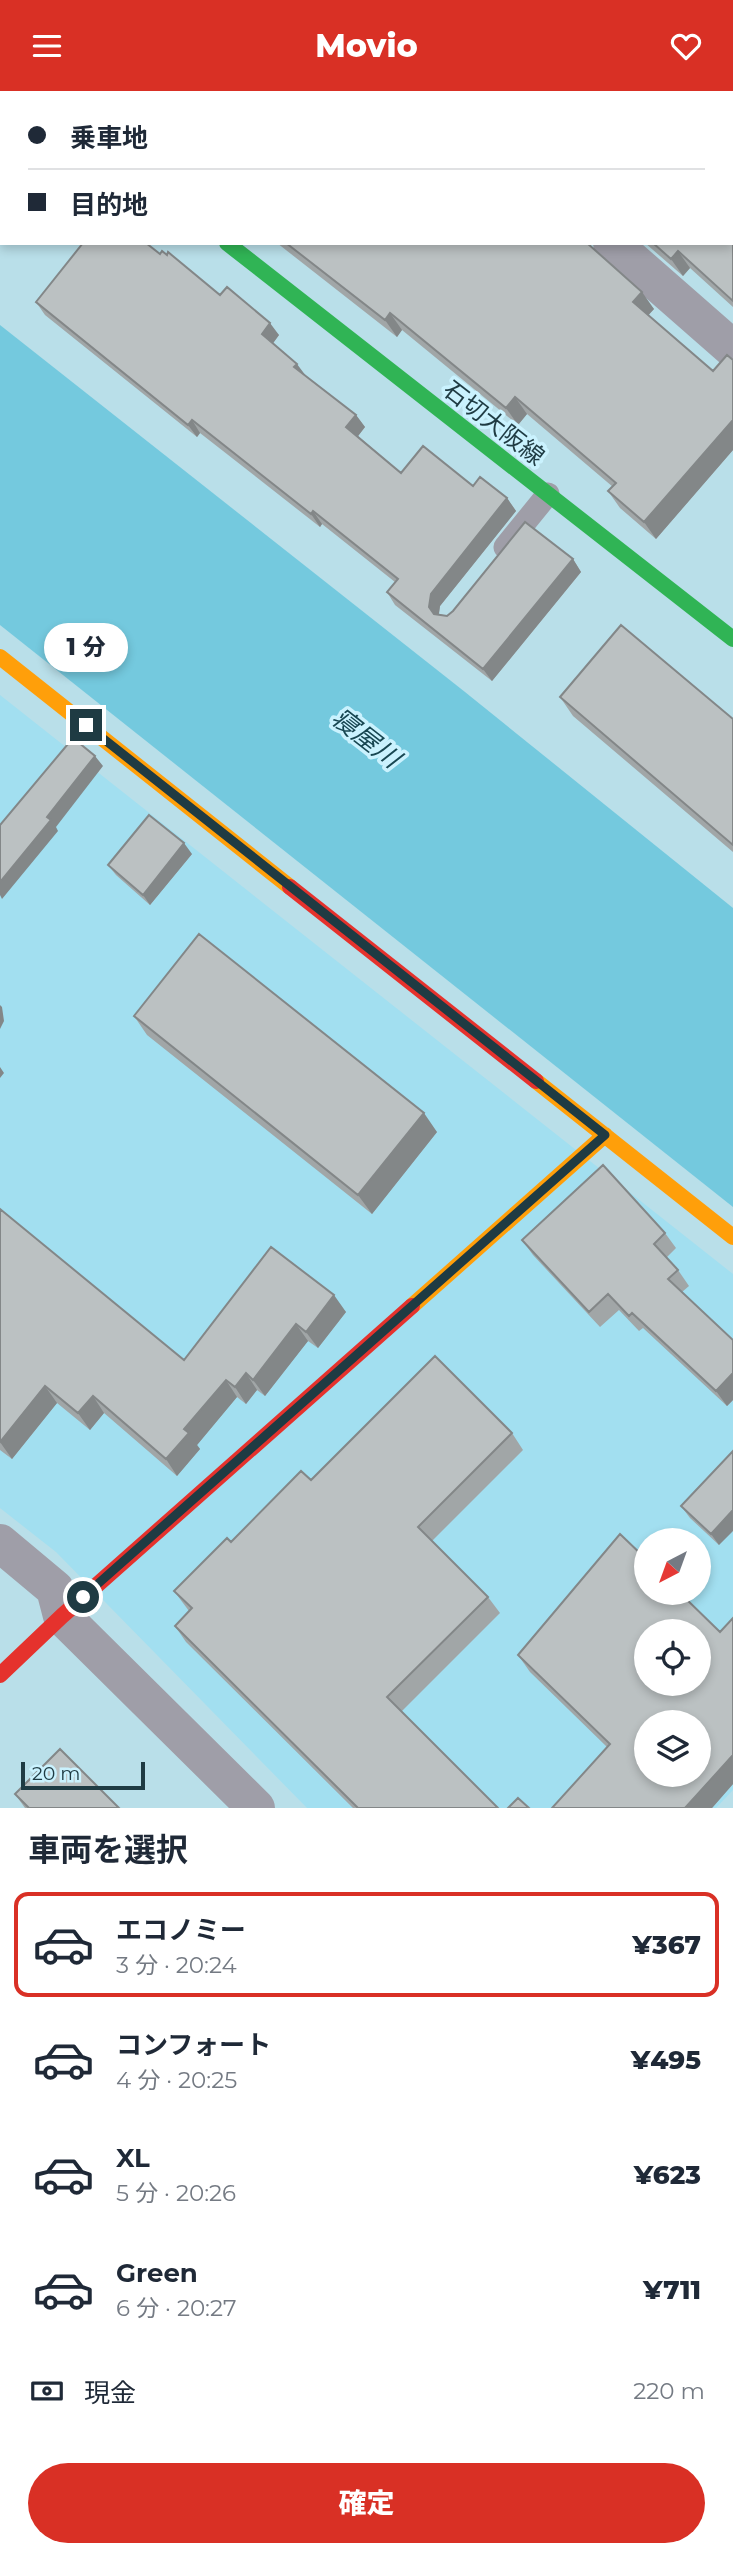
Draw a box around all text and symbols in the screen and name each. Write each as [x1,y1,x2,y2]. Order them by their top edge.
text: Movio [315,26,418,65]
icon: menu [28,27,66,65]
icon: heart [667,27,705,65]
text: 乗車地 [70,122,148,154]
text: 目的地 [70,189,148,221]
street label: 石切大阪線 [438,375,550,471]
callout: 1 分 [44,623,128,673]
text: 1 分 [66,633,106,661]
water label: 寝屋川 [325,701,409,776]
route end [70,709,102,741]
north arrow [634,1528,710,1605]
map controls [634,1528,711,1787]
route start [67,1581,99,1613]
button: locate [634,1619,711,1696]
button: layers [634,1710,711,1787]
scale bar [21,1759,145,1791]
text: 20 m [32,1762,80,1785]
text: 車両を選択 [28,1830,188,1869]
icon: car [32,1913,95,1976]
text: エコノミー [116,1914,246,1946]
text: ¥367 [632,1929,701,1961]
text: 3 分 · 20:24 [116,1951,237,1979]
icon: car [32,2028,95,2091]
text: コンフォート [116,2029,271,2061]
text: ¥495 [631,2044,701,2076]
text: 4 分 · 20:25 [116,2066,237,2094]
text: XL [116,2142,150,2174]
icon: car [32,2143,95,2206]
text: ¥623 [634,2159,701,2191]
text: 5 分 · 20:26 [116,2179,236,2207]
text: Green [116,2257,198,2289]
icon: car [32,2258,95,2321]
text: ¥711 [643,2274,701,2306]
text: 6 分 · 20:27 [116,2294,237,2322]
icon: cash [28,2372,66,2410]
text: 現金 [84,2377,136,2409]
text: 220 m [633,2377,705,2405]
button: 確定 [28,2463,705,2543]

